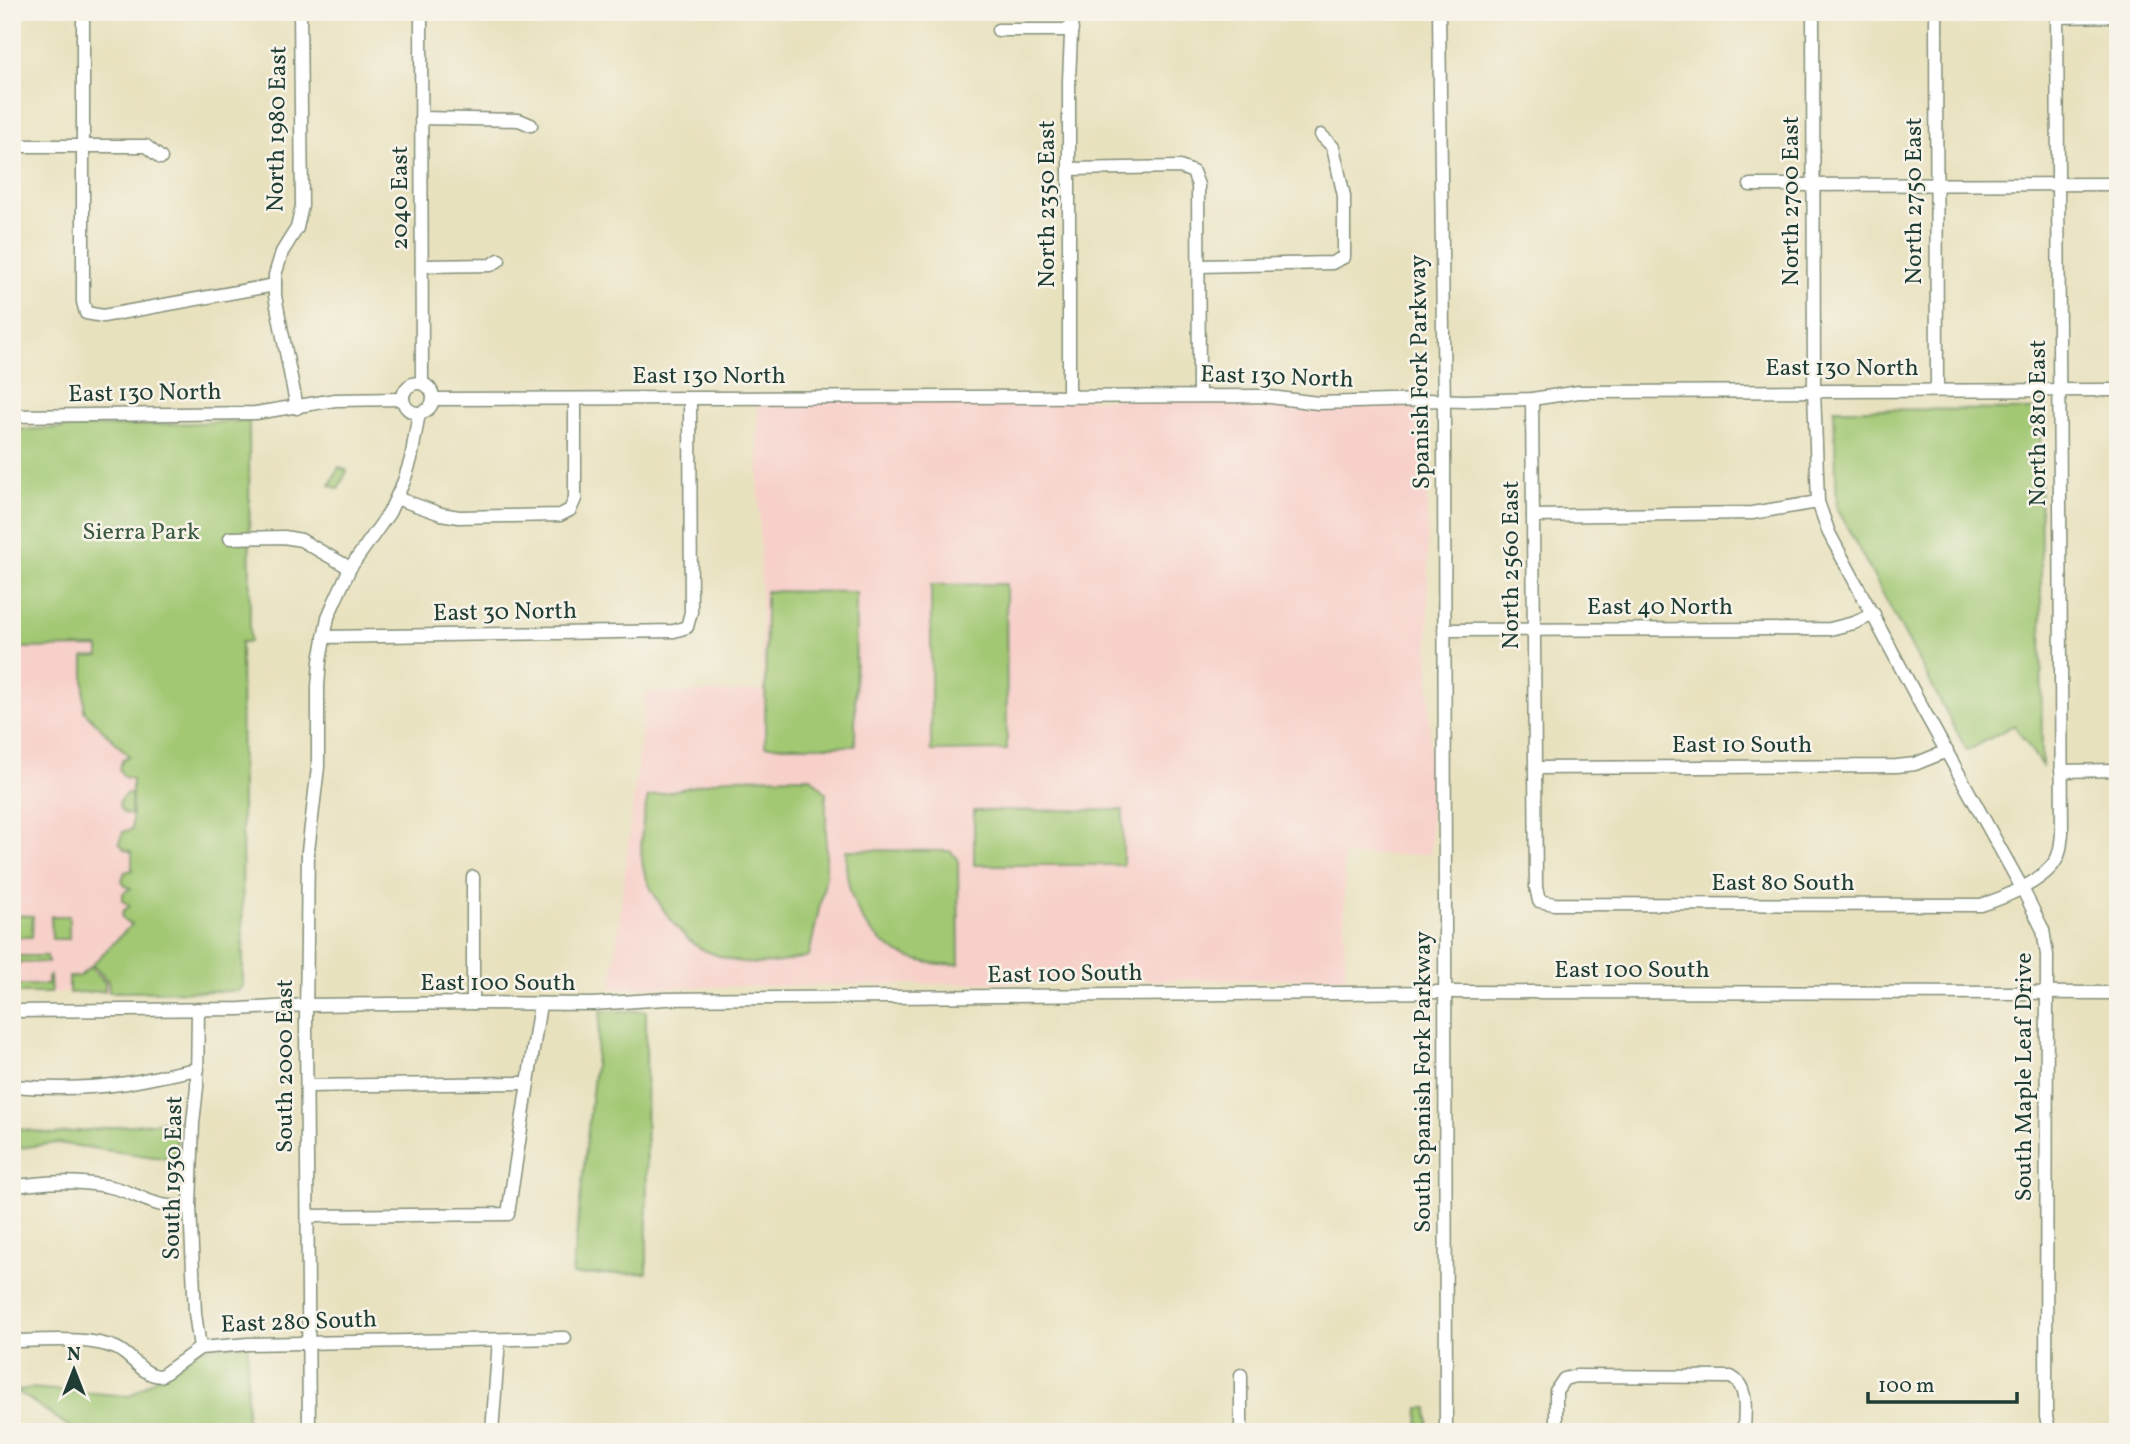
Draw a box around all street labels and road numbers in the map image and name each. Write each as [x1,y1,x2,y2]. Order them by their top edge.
street label: North 1980 East [260,46,296,212]
street label: North 2700 East [1775,116,1809,286]
street label: North 2750 East [1898,117,1932,285]
street label: North 2350 East [1031,120,1065,288]
street label: 2040 East [384,146,418,250]
street label: Spanish Fork Parkway [1402,254,1440,490]
street label: North 2810 East [2022,340,2056,506]
street label: East 130 North [1765,352,1919,386]
street label: East 130 North [1200,358,1354,398]
street label: East 130 North [632,360,786,394]
street label: East 130 North [68,376,222,412]
street label: North 2560 East [1495,480,1529,650]
street label: East 40 North [1587,591,1733,625]
street label: East 30 North [433,595,577,631]
street label: East 10 South [1672,729,1812,763]
street label: East 80 South [1711,867,1855,901]
street label: South Spanish Fork Parkway [1407,931,1441,1233]
street label: South Maple Leaf Drive [2008,952,2042,1202]
street label: East 100 South [1554,954,1710,988]
street label: East 100 South [987,957,1143,993]
street label: East 100 South [420,967,576,1001]
street label: South 2000 East [269,979,303,1153]
street label: South 1930 East [156,1095,192,1261]
street label: East 280 South [220,1303,378,1343]

